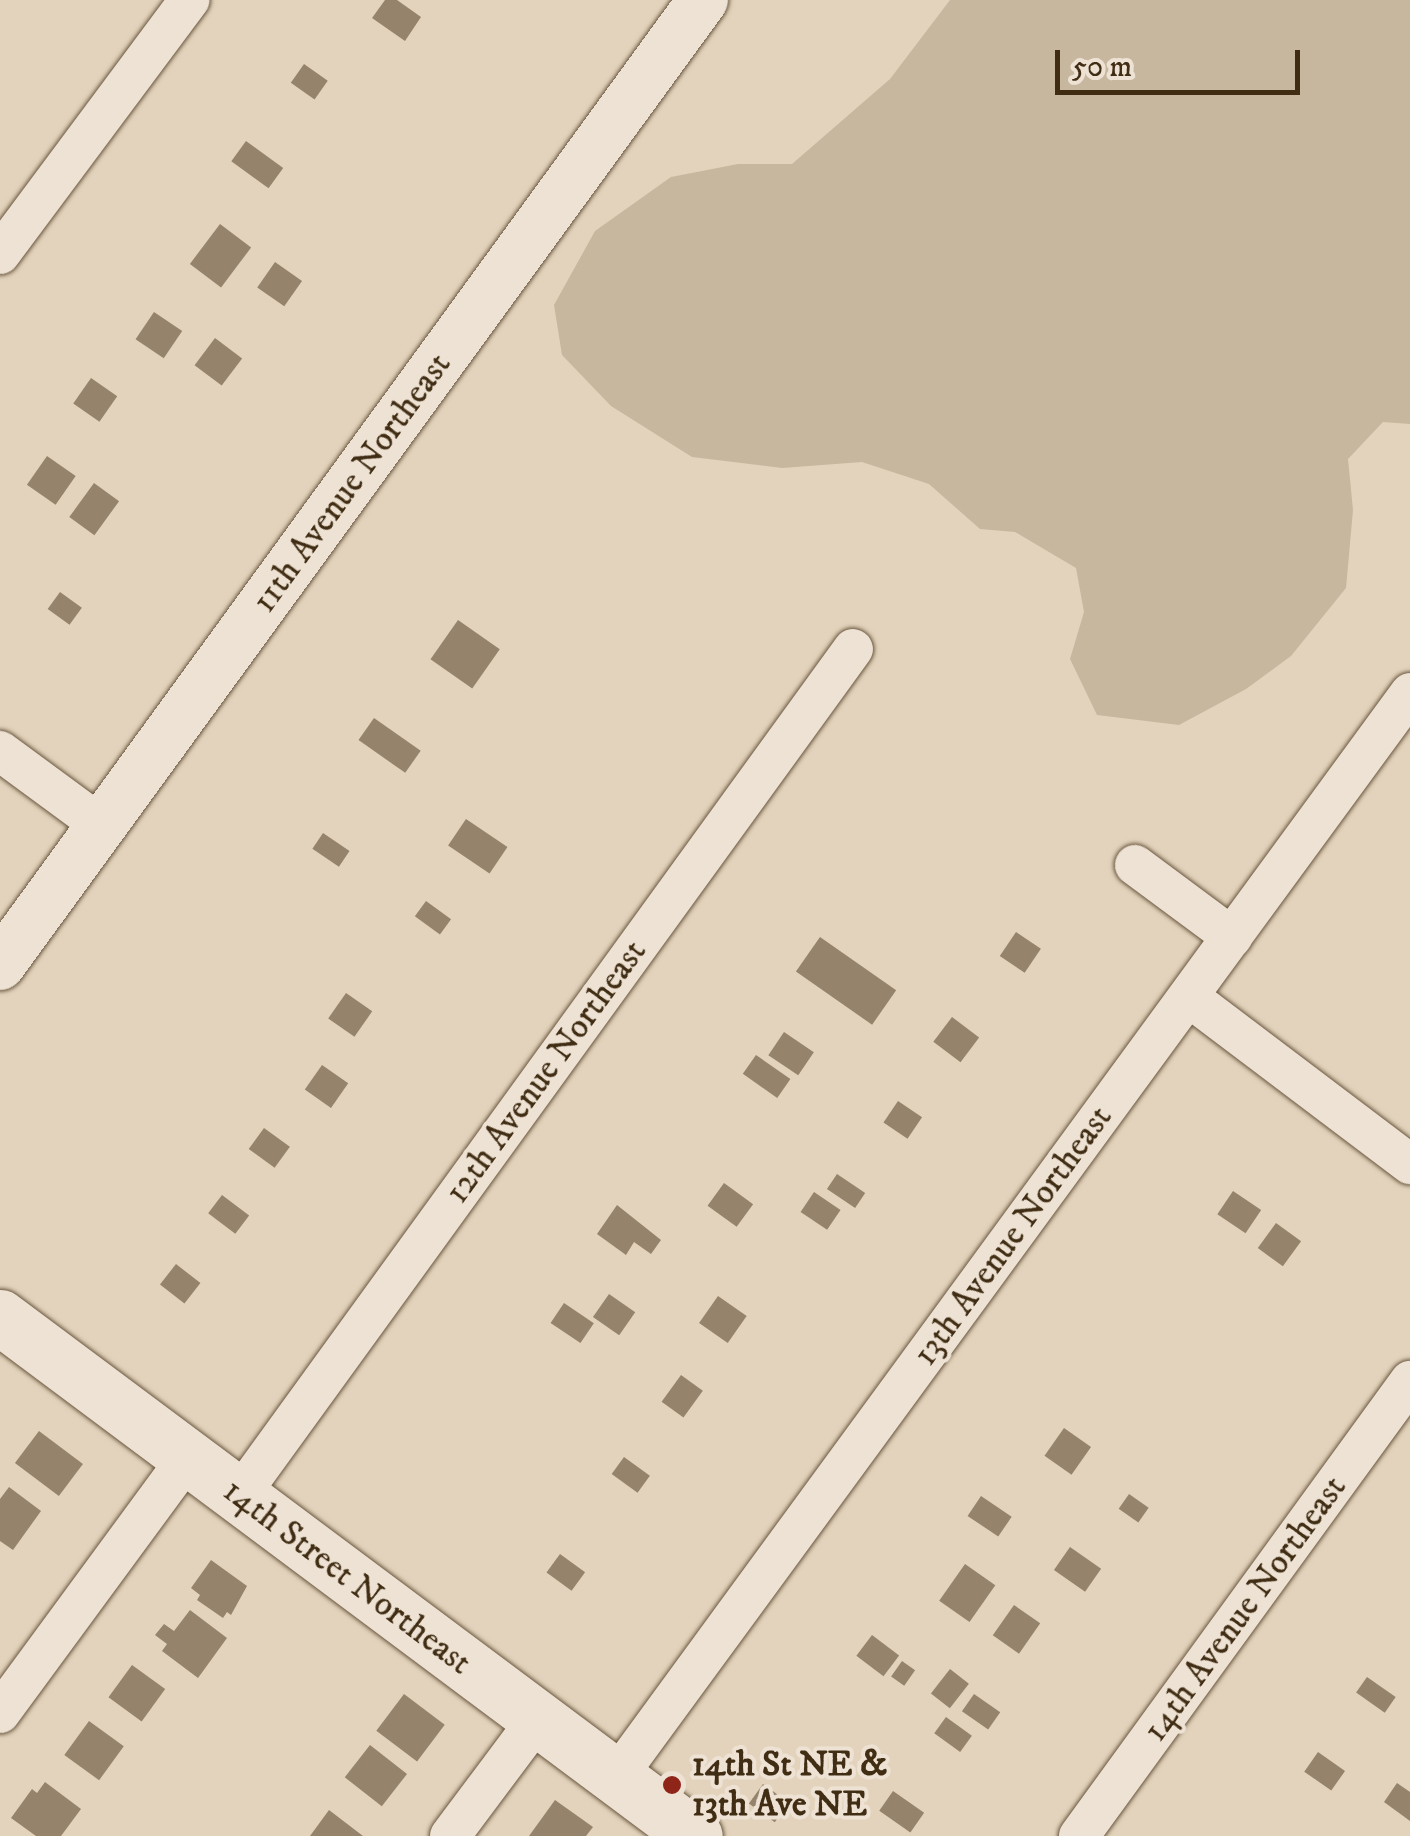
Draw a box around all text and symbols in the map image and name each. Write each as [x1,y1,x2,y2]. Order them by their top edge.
scale bar [1060,30,1305,92]
text: 50 m [1072,49,1132,86]
street label: 11th Avenue Northeast [244,345,460,621]
street label: 12th Avenue Northeast [436,932,656,1212]
street label: 13th Avenue Northeast [905,1098,1121,1374]
street label: 14th Avenue Northeast [1135,1468,1355,1750]
street label: 14th Street Northeast [215,1470,479,1684]
place label: 14th St NE & 13th Ave NE [692,1744,887,1826]
marker: 14th St NE & 13th Ave NE [661,1774,683,1796]

